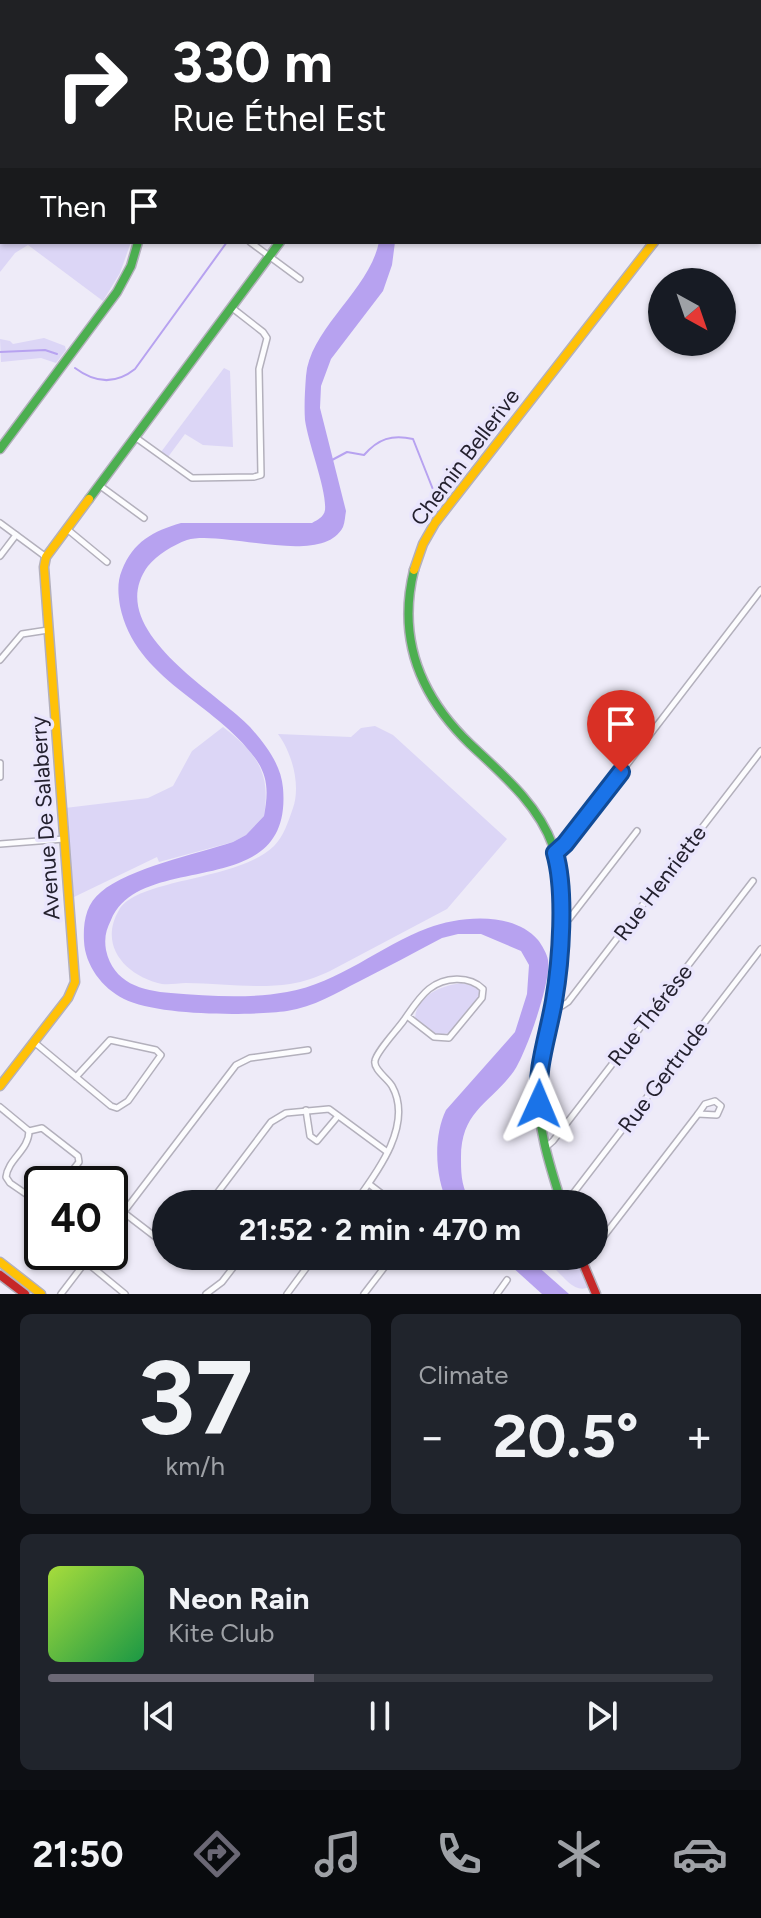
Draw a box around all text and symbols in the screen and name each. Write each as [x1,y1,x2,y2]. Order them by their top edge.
text: 330 m [172,29,333,96]
icon: right [40,32,144,136]
text: Rue Éthel Est [172,97,386,140]
icon: arrive [122,184,166,228]
text: Then [40,188,106,225]
north arrow [648,268,736,356]
map controls [648,268,736,356]
street label: Chemin Bellerive [405,383,525,531]
pin [587,690,655,772]
icon: arrive [599,702,643,746]
street label: Avenue De Salaberry [24,715,66,921]
street label: Rue Henriette [608,820,712,946]
street label: Rue Thérèse [602,959,698,1071]
street label: Rue Gertrude [612,1016,714,1138]
position arrow [497,1062,581,1146]
speed limit sign: 40 [24,1166,128,1270]
text: 21:52 · 2 min · 470 m [239,1211,521,1248]
text: 37 [137,1335,253,1460]
text: Climate [419,1359,508,1391]
text: 20.5° [493,1400,639,1472]
text: − [419,1410,446,1463]
text: + [686,1410,713,1463]
text: km/h [166,1450,225,1482]
text: Neon Rain [168,1580,310,1617]
text: Kite Club [168,1617,274,1649]
icon: previous [137,1694,181,1738]
icon: pause [358,1694,402,1738]
icon: next [580,1694,624,1738]
icon: directions [189,1826,245,1882]
icon: music [310,1826,366,1882]
icon: phone [431,1826,487,1882]
icon: climate [551,1826,607,1882]
icon: car [672,1826,728,1882]
text: 21:50 [32,1833,124,1876]

